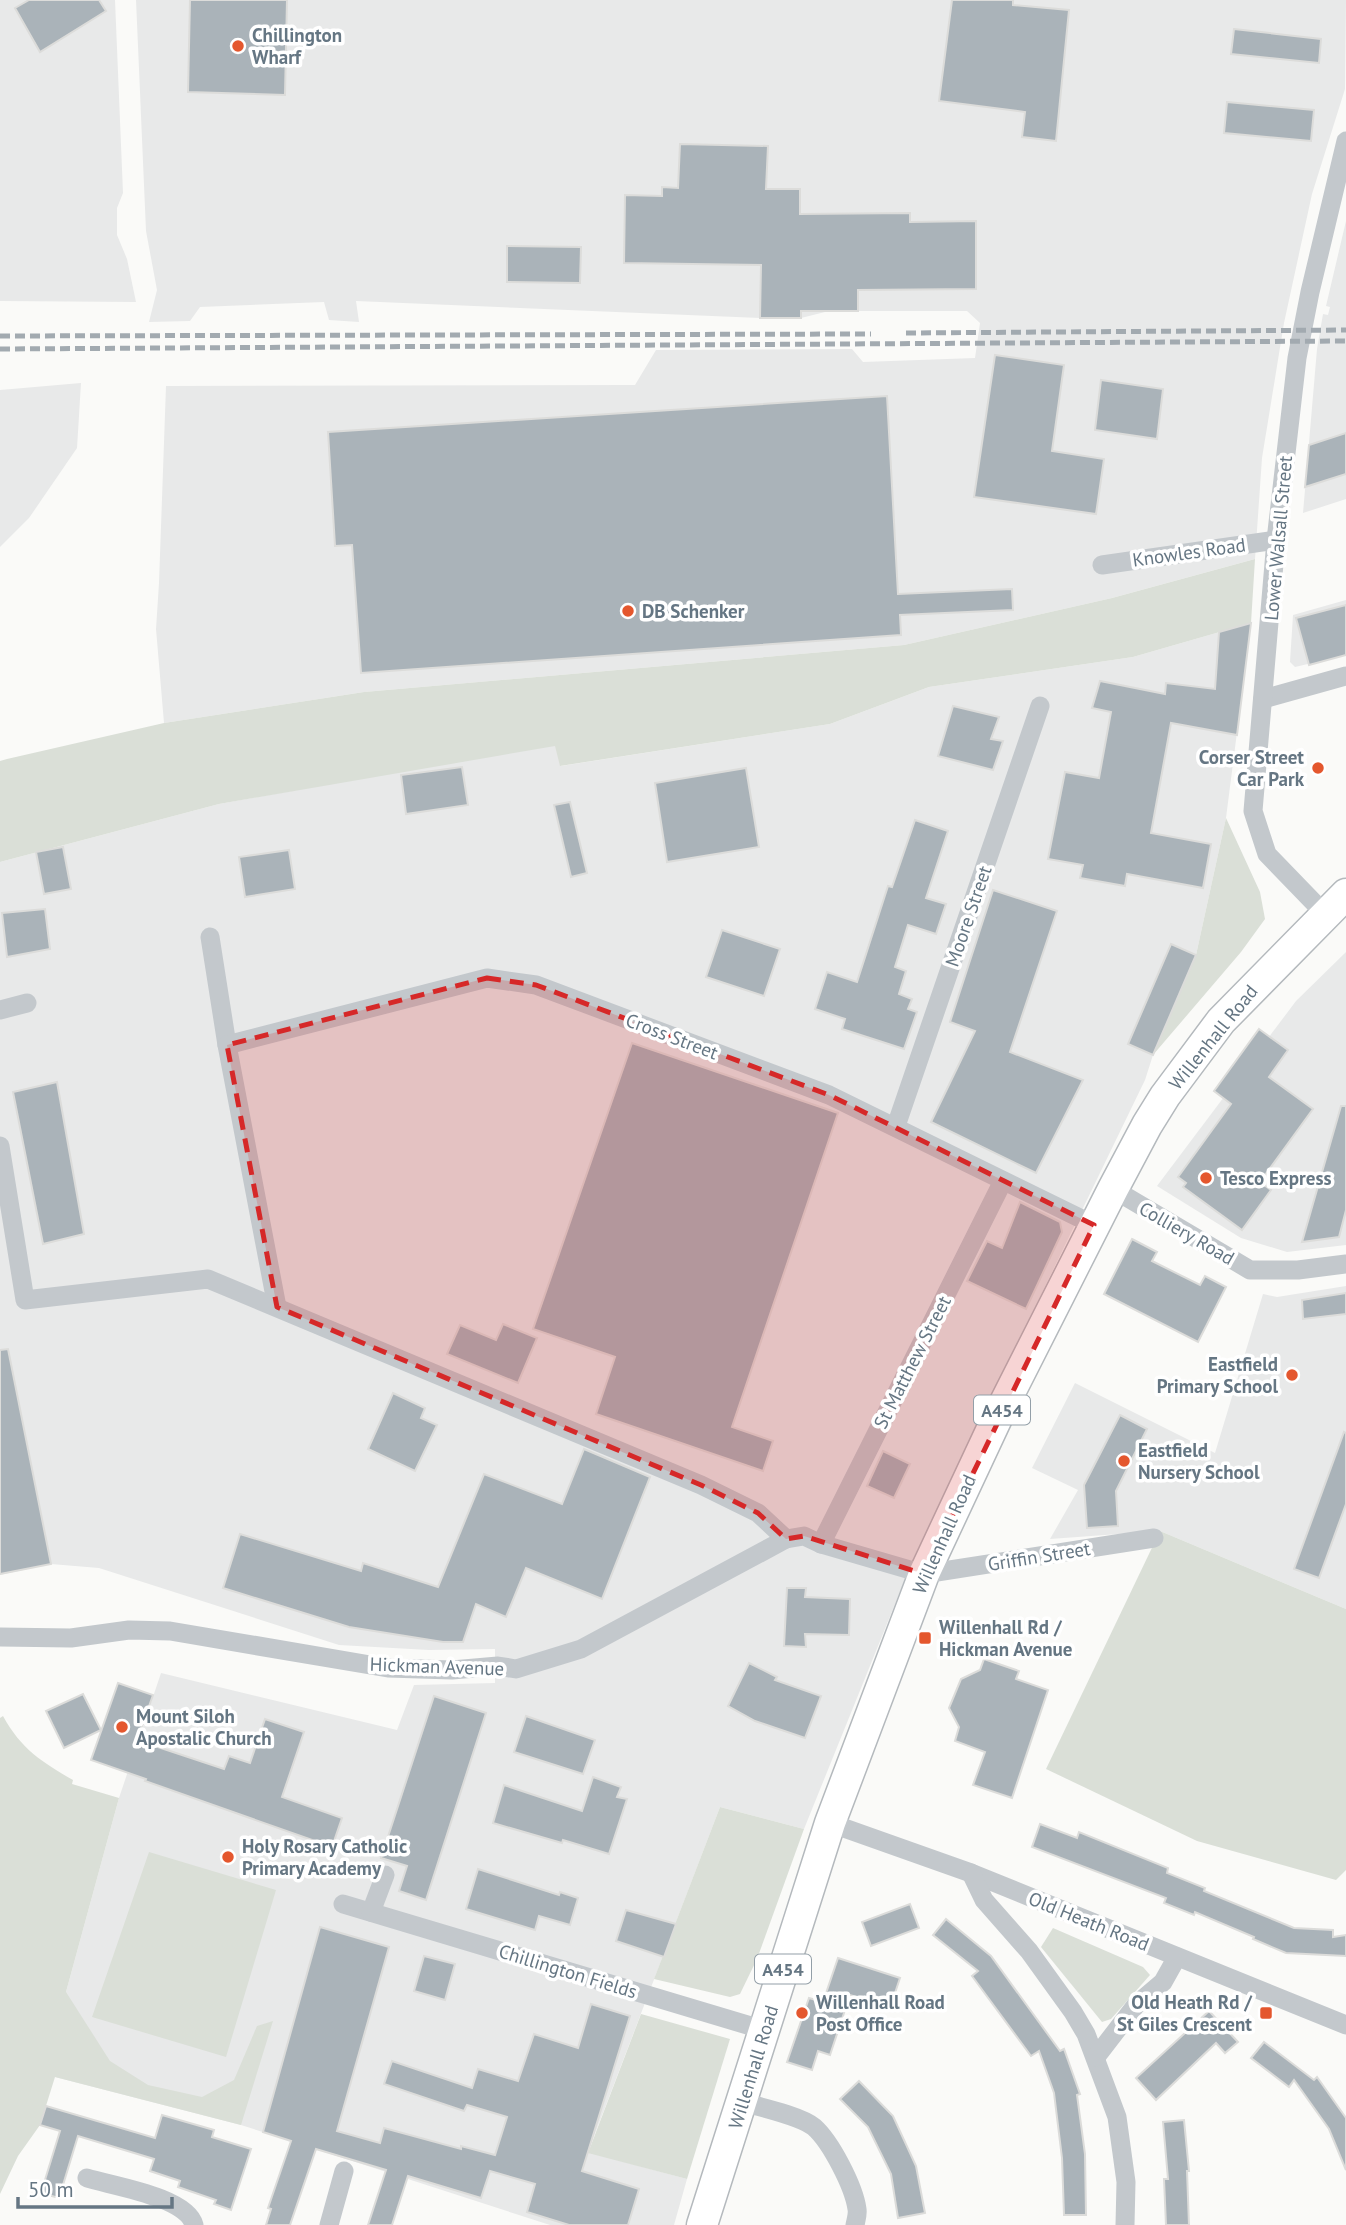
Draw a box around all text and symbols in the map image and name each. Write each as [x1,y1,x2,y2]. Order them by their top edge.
place label: Chillington Wharf [252,23,342,69]
marker: Chillington Wharf [230,38,246,54]
street label: Lower Walsall Street [1259,454,1297,621]
street label: Knowles Road [1131,532,1247,572]
place label: DB Schenker [642,599,745,623]
marker: DB Schenker [620,603,636,619]
place label: Corser Street Car Park [1199,745,1305,791]
marker: Corser Street Car Park [1310,760,1326,776]
street label: Moore Street [940,862,997,970]
street label: Willenhall Road [1163,980,1263,1094]
street label: Cross Street [623,1007,722,1065]
place label: Tesco Express [1220,1166,1331,1190]
marker: Tesco Express [1198,1170,1214,1186]
street label: Colliery Road [1135,1196,1239,1270]
street label: St Matthew Street [868,1291,956,1432]
place label: Eastfield Primary School [1157,1352,1278,1398]
marker: Eastfield Primary School [1284,1367,1300,1383]
road number: A454 [974,1395,1030,1424]
place label: Eastfield Nursery School [1138,1438,1260,1484]
marker: Eastfield Nursery School [1116,1453,1132,1469]
street label: Willenhall Road [907,1471,981,1597]
street label: Griffin Street [986,1536,1093,1576]
place label: Willenhall Rd / Hickman Avenue [939,1615,1072,1661]
marker: Willenhall Rd / Hickman Avenue [917,1630,933,1646]
street label: Hickman Avenue [369,1652,505,1680]
place label: Mount Siloh Apostalic Church [136,1704,272,1750]
marker: Mount Siloh Apostalic Church [114,1719,130,1735]
place label: Holy Rosary Catholic Primary Academy [242,1834,407,1880]
marker: Holy Rosary Catholic Primary Academy [220,1849,236,1865]
street label: Old Heath Road [1025,1886,1153,1956]
street label: Chillington Fields [496,1939,640,2003]
road number: A454 [755,1954,811,1983]
place label: Willenhall Road Post Office [816,1990,945,2036]
place label: Old Heath Rd / St Giles Crescent [1117,1990,1253,2036]
street label: Willenhall Road [723,2002,783,2132]
marker: Willenhall Road Post Office [794,2005,810,2021]
marker: Old Heath Rd / St Giles Crescent [1258,2005,1274,2021]
scale bar [18,2166,172,2210]
text: 50 m [28,2176,74,2203]

